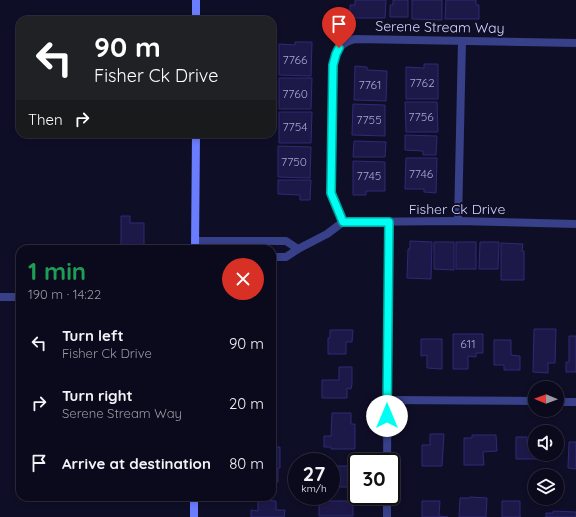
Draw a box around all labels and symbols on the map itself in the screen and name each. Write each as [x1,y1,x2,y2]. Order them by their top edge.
pin [322,7.0,356,48]
street label: Serene Stream Way [375,17,505,37]
house number: 7766 [283,52,308,67]
house number: 7762 [409,75,435,90]
house number: 7761 [359,77,381,92]
house number: 7760 [282,86,308,101]
house number: 7756 [408,109,434,124]
house number: 7755 [356,112,382,127]
house number: 7754 [282,119,308,134]
house number: 7750 [281,154,307,169]
house number: 7746 [409,166,434,181]
house number: 7745 [357,168,381,183]
street label: Fisher Ck Drive [409,200,505,218]
house number: 611 [460,336,476,351]
north arrow [528,381,564,417]
position arrow [366,395,408,437]
speed limit sign: 30 [348,453,400,505]

